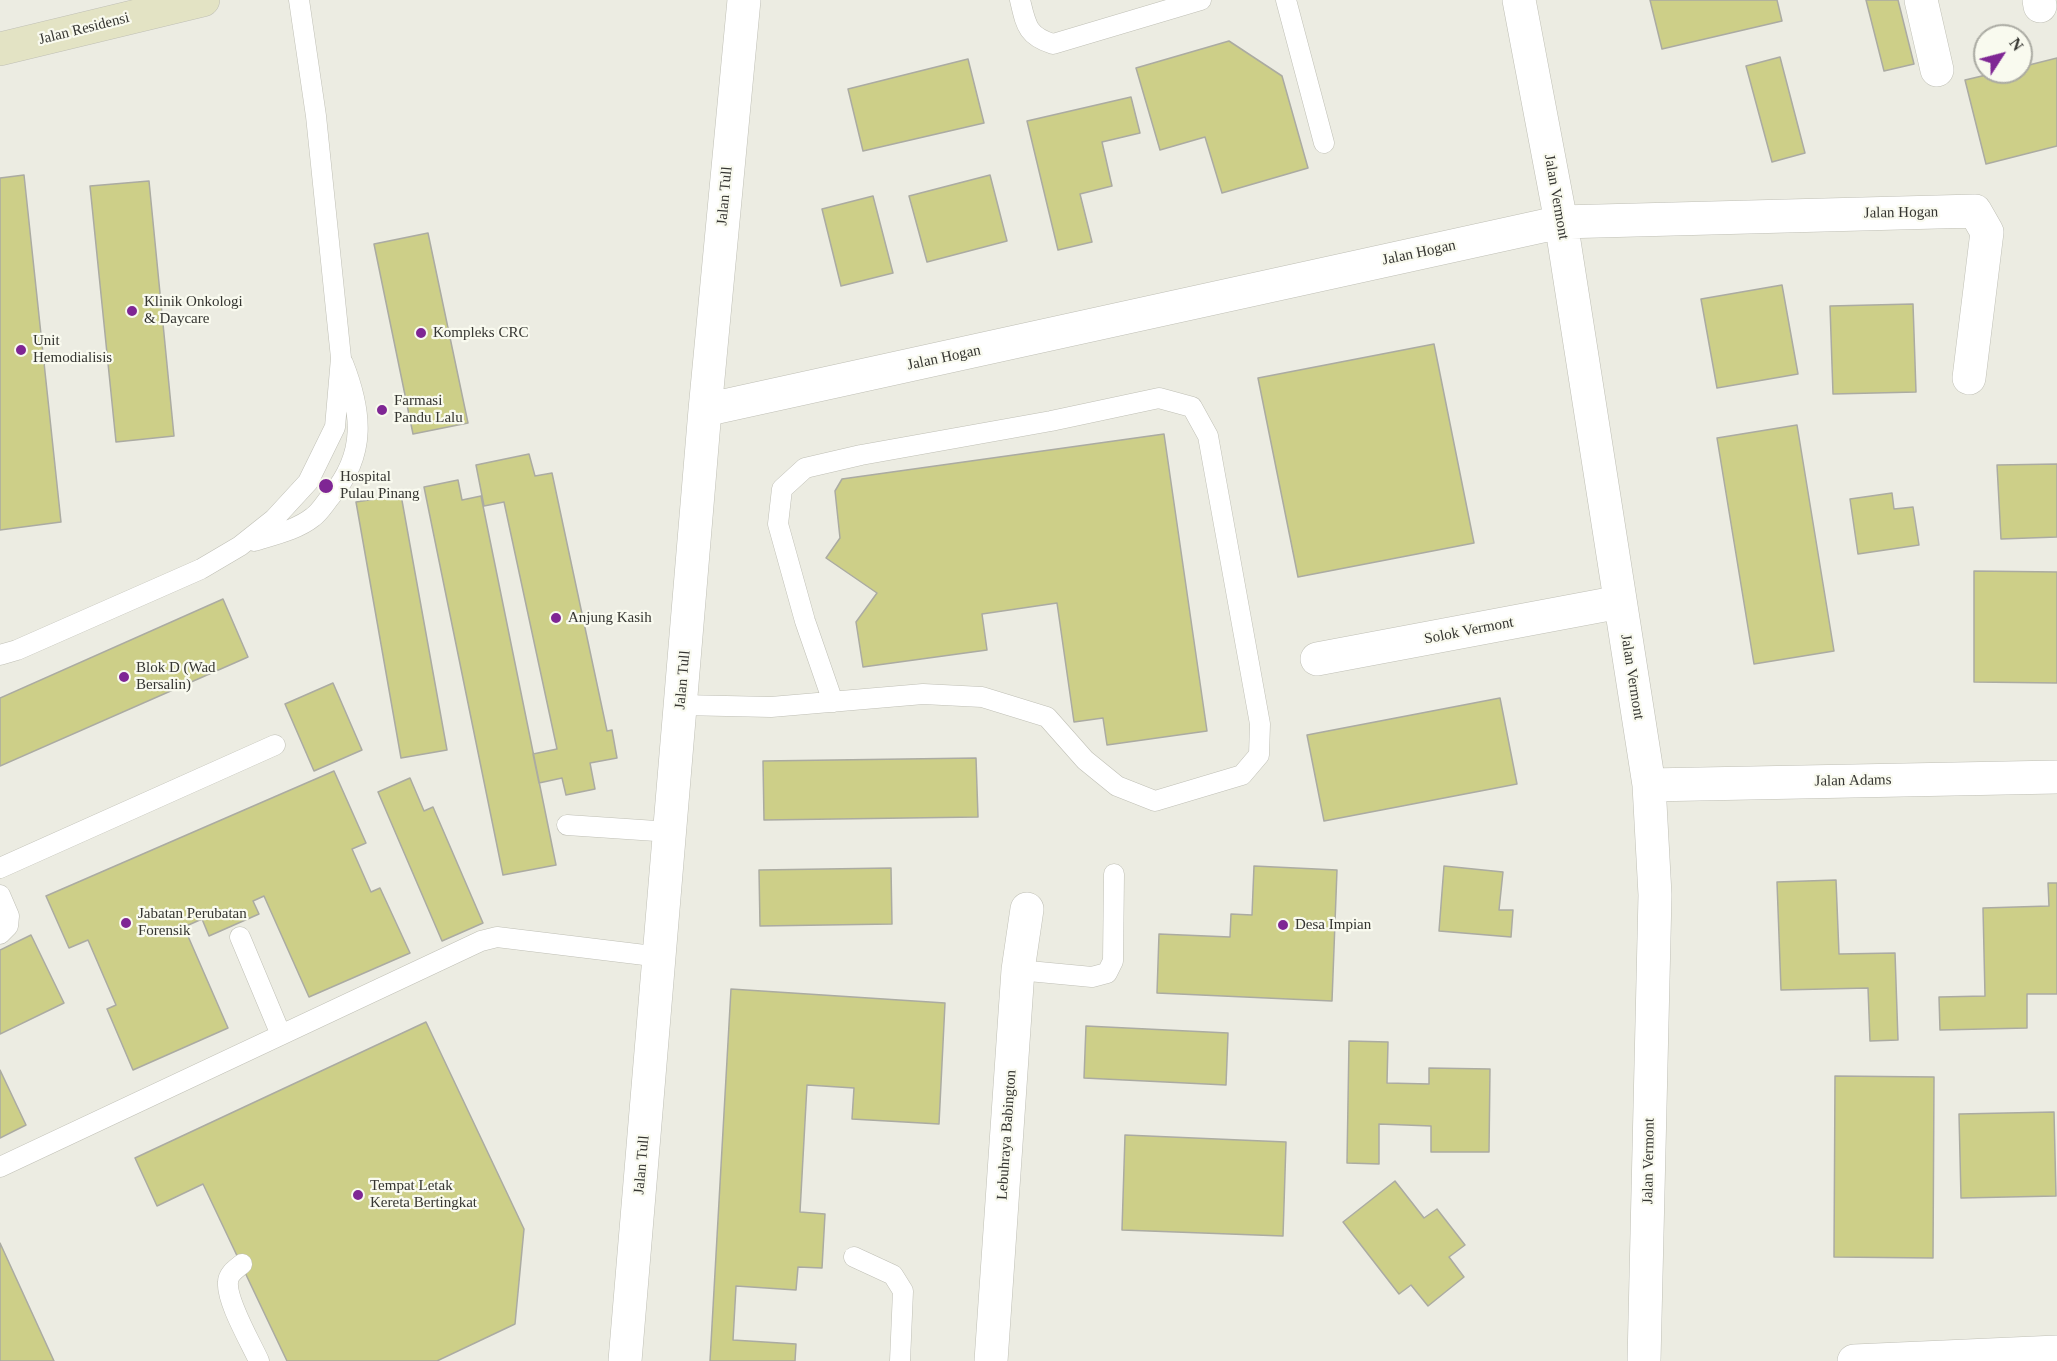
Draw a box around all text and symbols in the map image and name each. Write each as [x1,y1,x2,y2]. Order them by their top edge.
street label: Jalan Residensi [37,9,131,49]
north arrow [1973,24,2033,84]
text: N [2006,35,2027,54]
street label: Jalan Vermont [1540,153,1572,241]
street label: Jalan Tull [713,166,737,226]
street label: Jalan Hogan [1864,203,1938,223]
street label: Jalan Hogan [1381,236,1457,270]
place label: Klinik Onkologi & Daycare [144,293,243,328]
marker: Klinik Onkologi & Daycare [125,304,139,318]
place label: Kompleks CRC [433,324,528,342]
marker: Kompleks CRC [414,326,428,340]
place label: Unit Hemodialisis [33,332,112,367]
street label: Jalan Hogan [906,341,982,375]
marker: Unit Hemodialisis [14,343,28,357]
place label: Farmasi Pandu Lalu [394,392,463,427]
marker: Farmasi Pandu Lalu [375,403,389,417]
place label: Hospital Pulau Pinang [340,468,420,503]
marker: Hospital Pulau Pinang [317,477,335,495]
place label: Anjung Kasih [568,609,652,627]
marker: Anjung Kasih [549,611,563,625]
street label: Solok Vermont [1423,614,1515,648]
street label: Jalan Vermont [1616,633,1648,721]
street label: Jalan Tull [671,650,695,710]
place label: Blok D (Wad Bersalin) [136,659,216,694]
marker: Blok D (Wad Bersalin) [117,670,131,684]
street label: Jalan Adams [1814,771,1892,791]
place label: Jabatan Perubatan Forensik [138,905,247,940]
marker: Jabatan Perubatan Forensik [119,916,133,930]
place label: Desa Impian [1295,916,1371,934]
marker: Desa Impian [1276,918,1290,932]
street label: Lebuhraya Babington [993,1069,1021,1201]
street label: Jalan Vermont [1639,1118,1659,1204]
street label: Jalan Tull [630,1135,654,1195]
place label: Tempat Letak Kereta Bertingkat [370,1177,477,1212]
marker: Tempat Letak Kereta Bertingkat [351,1188,365,1202]

